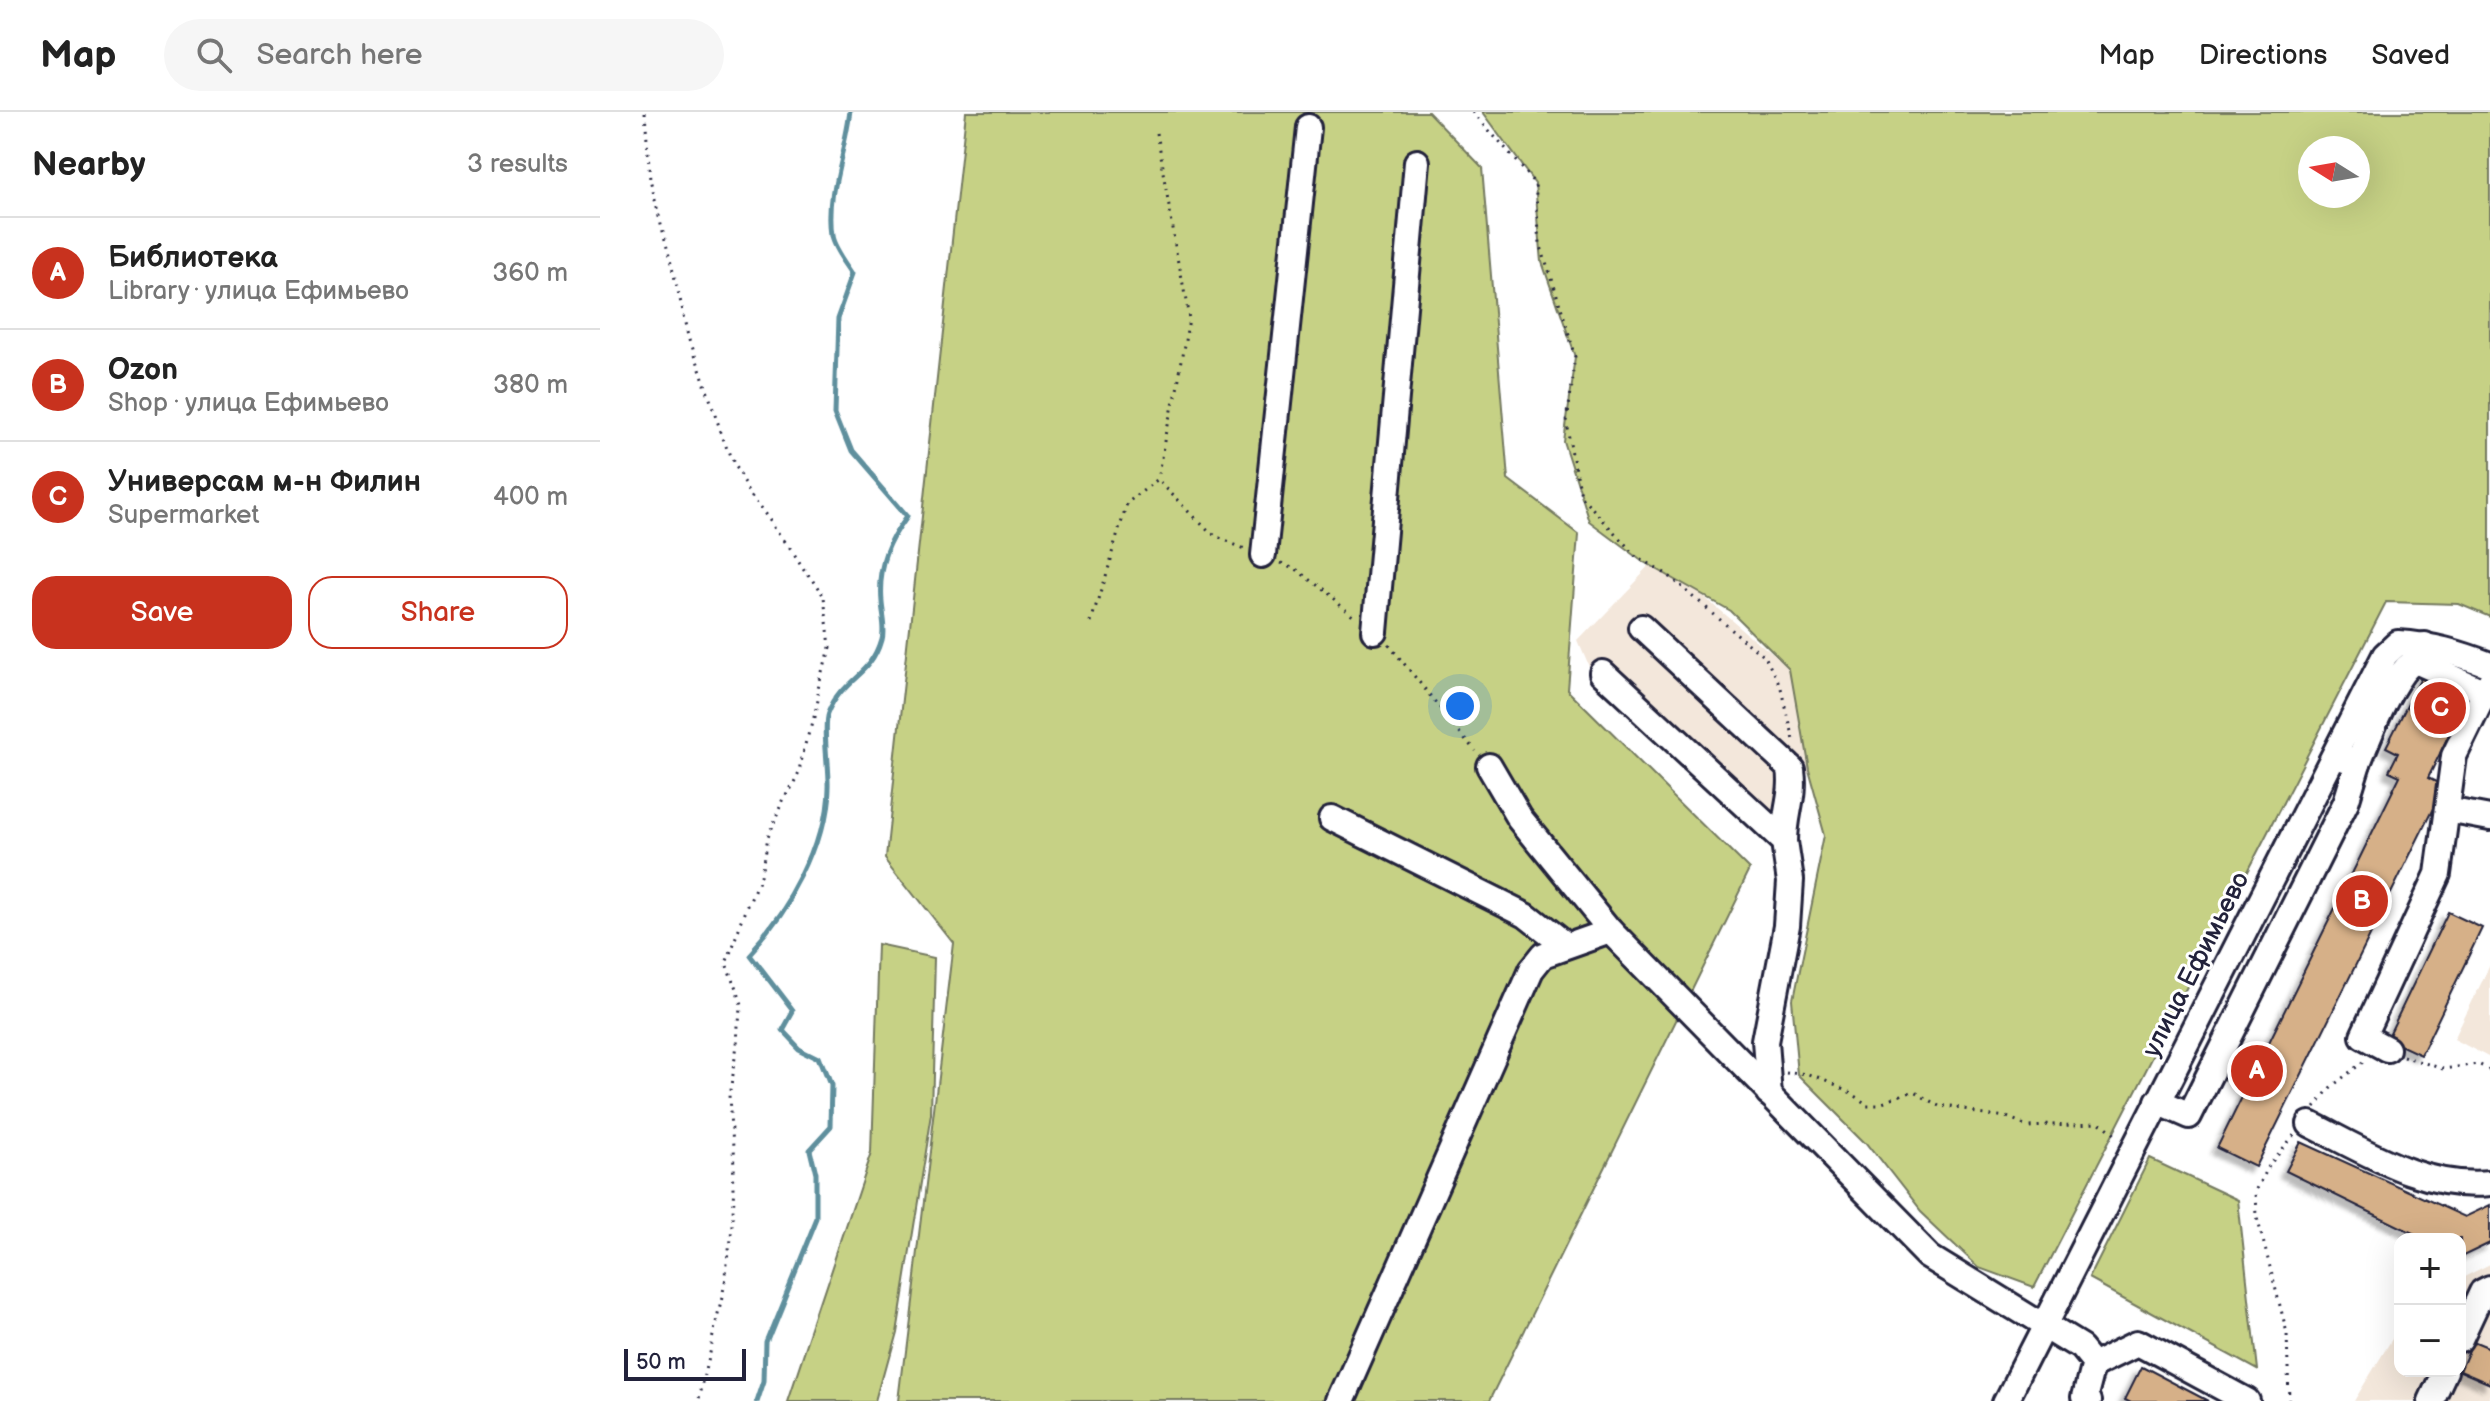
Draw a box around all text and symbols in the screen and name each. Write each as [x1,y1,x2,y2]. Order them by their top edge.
search box [164,19,724,91]
text: Map [40,33,116,78]
icon: search [192,33,236,77]
text: Search here [256,37,423,73]
text: Map [2098,39,2155,72]
text: Directions [2199,39,2327,72]
text: Saved [2371,39,2450,72]
north arrow [2298,136,2370,208]
text: Nearby [32,144,146,185]
text: 3 results [467,149,568,180]
text: Библиотека [108,240,278,276]
text: A [50,258,66,289]
text: 360 m [492,258,568,289]
text: Library · улица Ефимьево [108,276,409,307]
text: Ozon [108,352,178,388]
text: B [49,370,67,401]
text: 380 m [493,370,568,401]
text: Shop · улица Ефимьево [108,388,389,419]
text: Универсам м-н Филин [108,464,421,500]
text: C [49,482,67,513]
text: 400 m [493,482,568,513]
text: Supermarket [108,500,259,531]
button: Save [32,576,292,649]
button: Share [308,576,568,649]
pin: C [2414,678,2466,738]
your location [1440,686,1480,726]
street label: улица Ефимьево [2136,867,2256,1063]
pin: B [2336,871,2388,931]
pin: A [2231,1041,2283,1101]
map controls [2394,1233,2466,1377]
button: + [2394,1233,2466,1305]
button: − [2394,1305,2466,1377]
scale bar [624,1345,746,1381]
text: 50 m [636,1349,686,1376]

